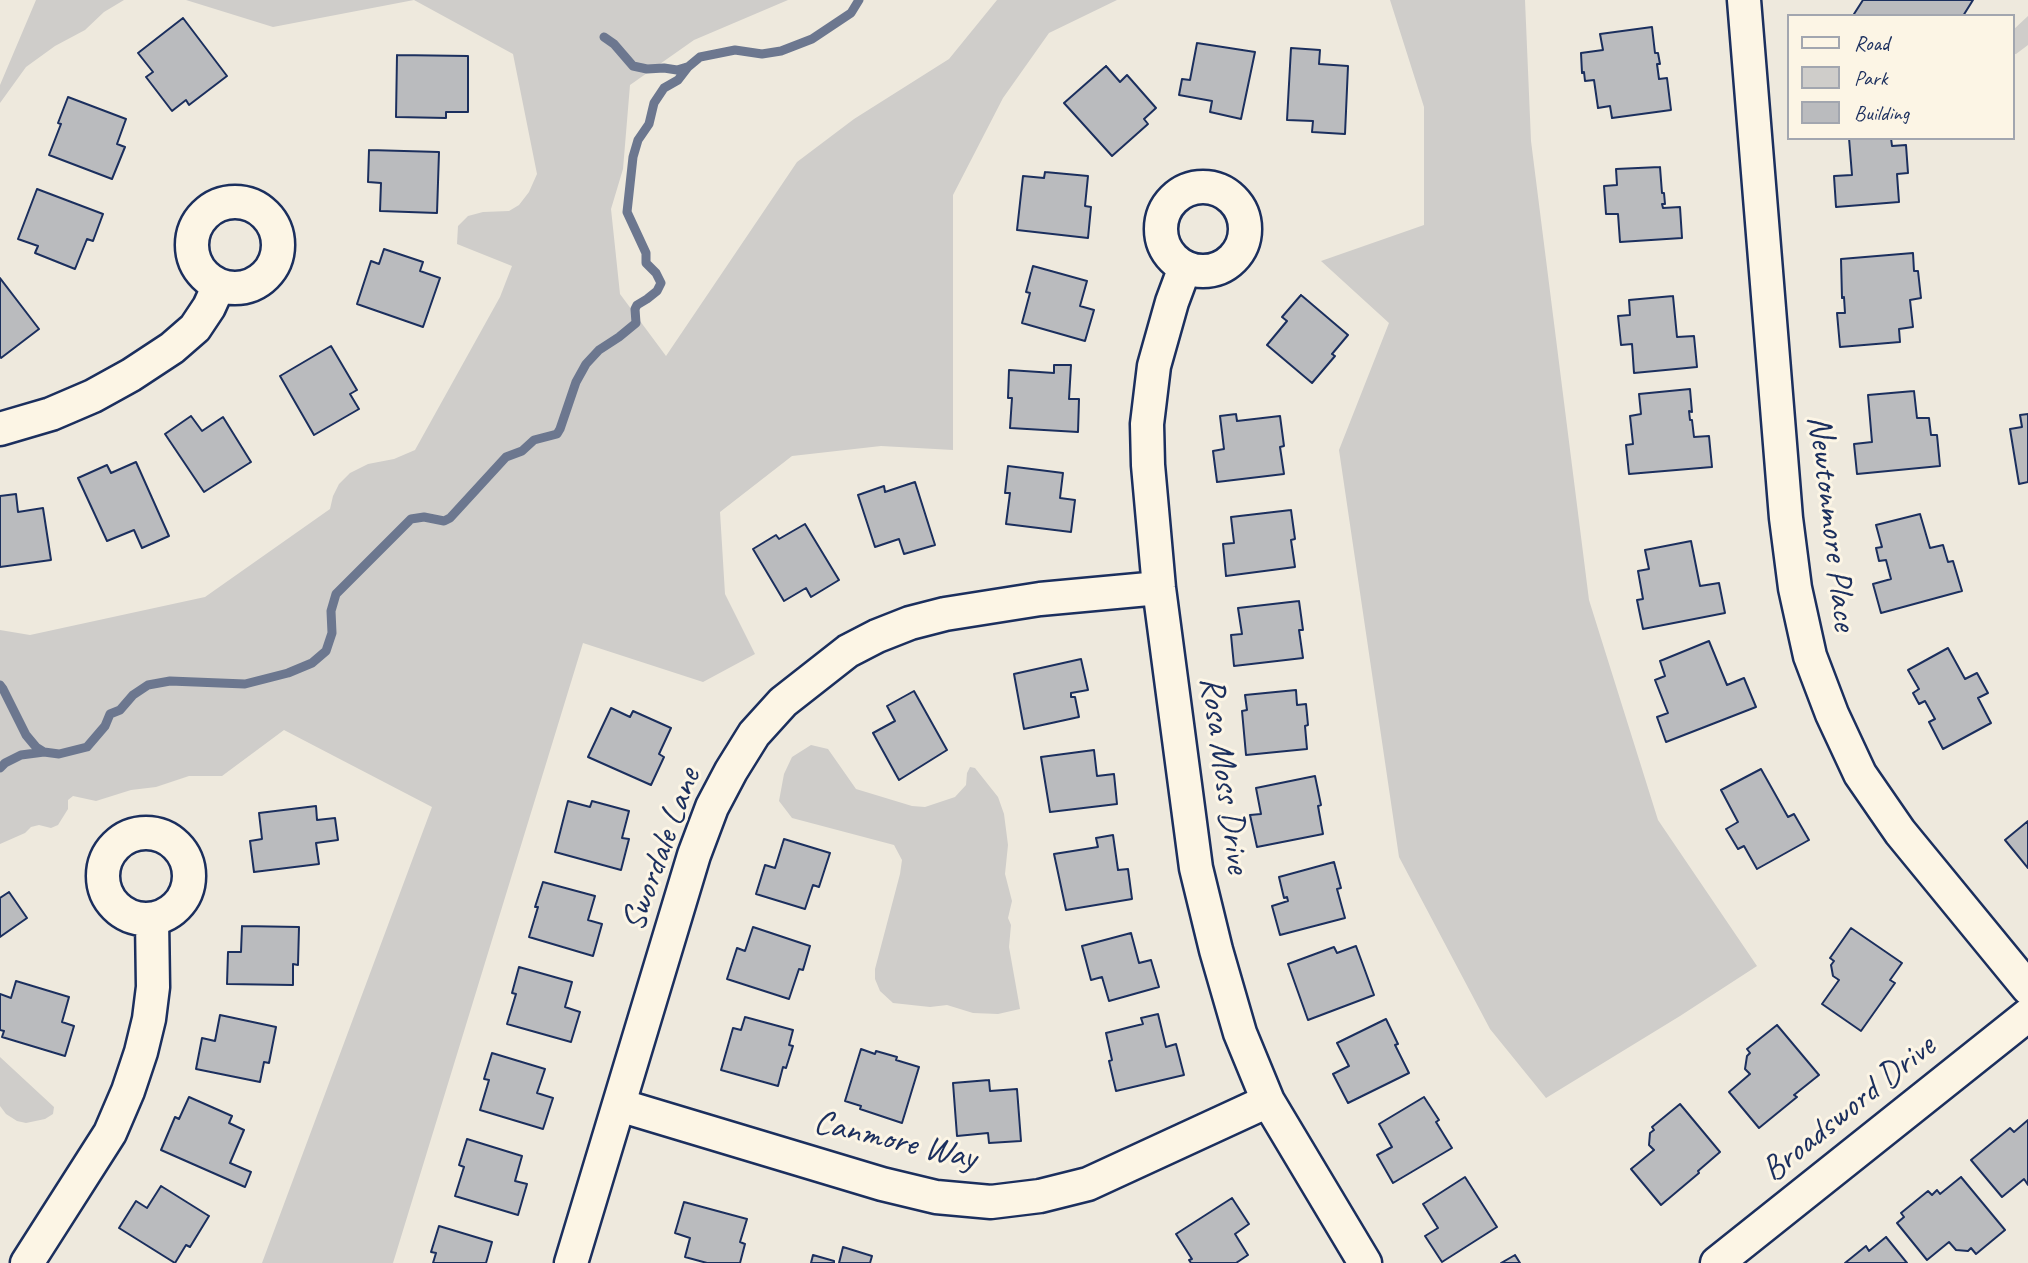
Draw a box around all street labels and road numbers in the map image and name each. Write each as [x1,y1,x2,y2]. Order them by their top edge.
street label: Newtonmore Place [1797,413,1865,633]
street label: Rosa Moss Drive [1189,674,1259,876]
street label: Swordale Lane [613,763,711,937]
street label: Broadsword Drive [1754,1026,1944,1192]
street label: Canmore Way [810,1102,980,1180]

